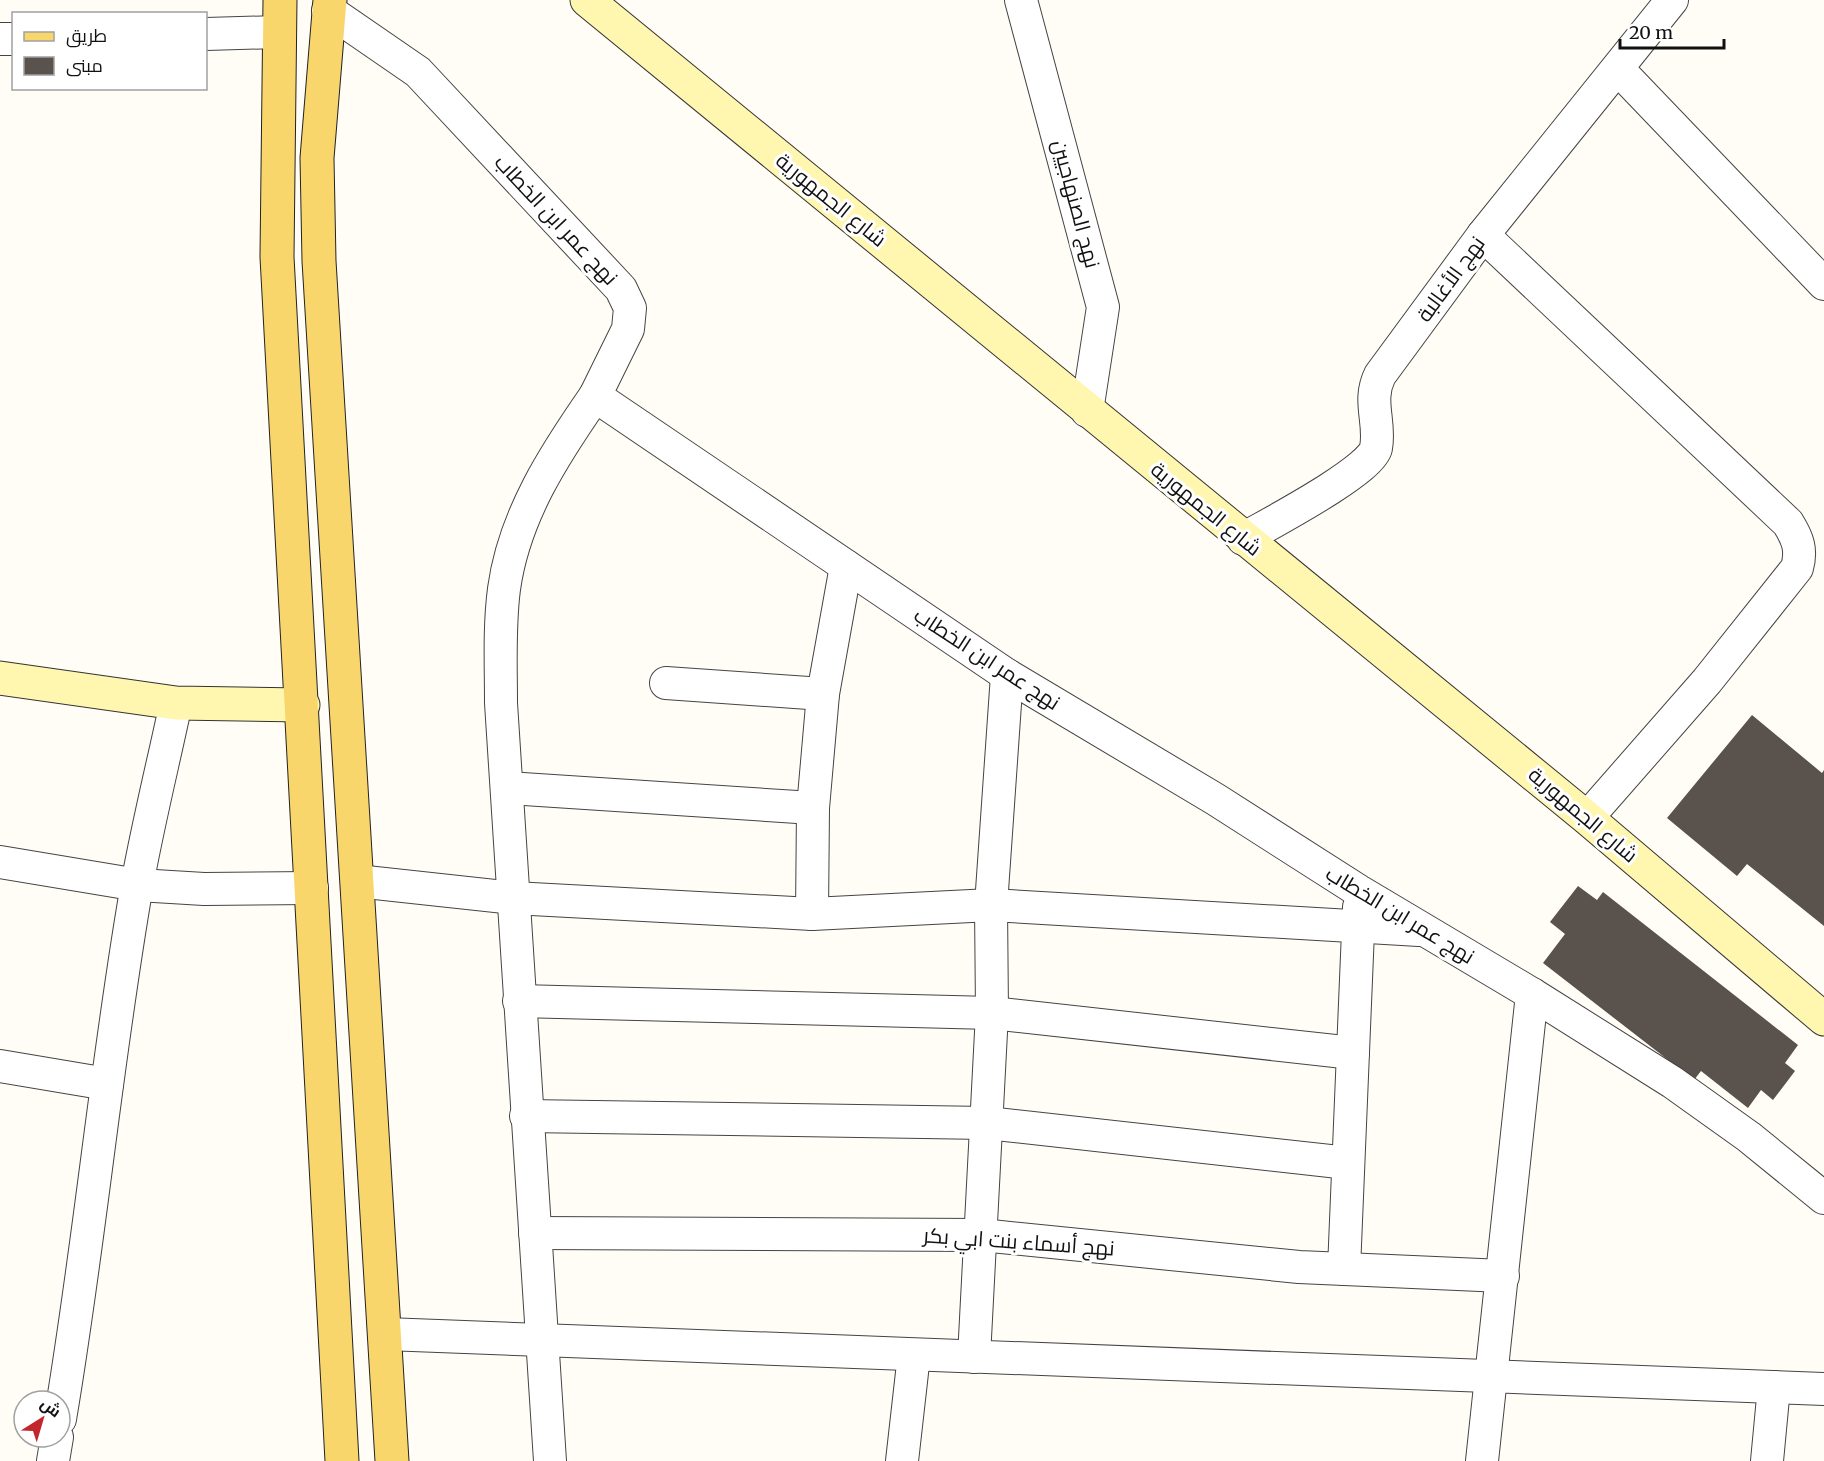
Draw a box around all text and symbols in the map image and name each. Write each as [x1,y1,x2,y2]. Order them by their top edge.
legend [12,12,207,90]
scale bar [1620,12,1724,50]
text: 20 m [1629,21,1673,44]
text: طريق [66,24,107,48]
text: مبنى [66,54,103,77]
street label: نهج الصنهاجيين [1045,137,1107,271]
street label: شارع الجمهورية [770,147,892,253]
street label: نهج عمر ابن الخطاب [488,149,624,291]
street label: نهج الأغالبة [1410,231,1492,327]
street label: شارع الجمهورية [1145,456,1267,562]
street label: نهج عمر ابن الخطاب [908,601,1066,717]
street label: شارع الجمهورية [1522,761,1644,869]
street label: نهج عمر ابن الخطاب [1320,859,1480,971]
street label: نهج أسماء بنت ابي بكر [921,1221,1116,1265]
north arrow [12,1389,72,1449]
text: ش [37,1393,65,1421]

